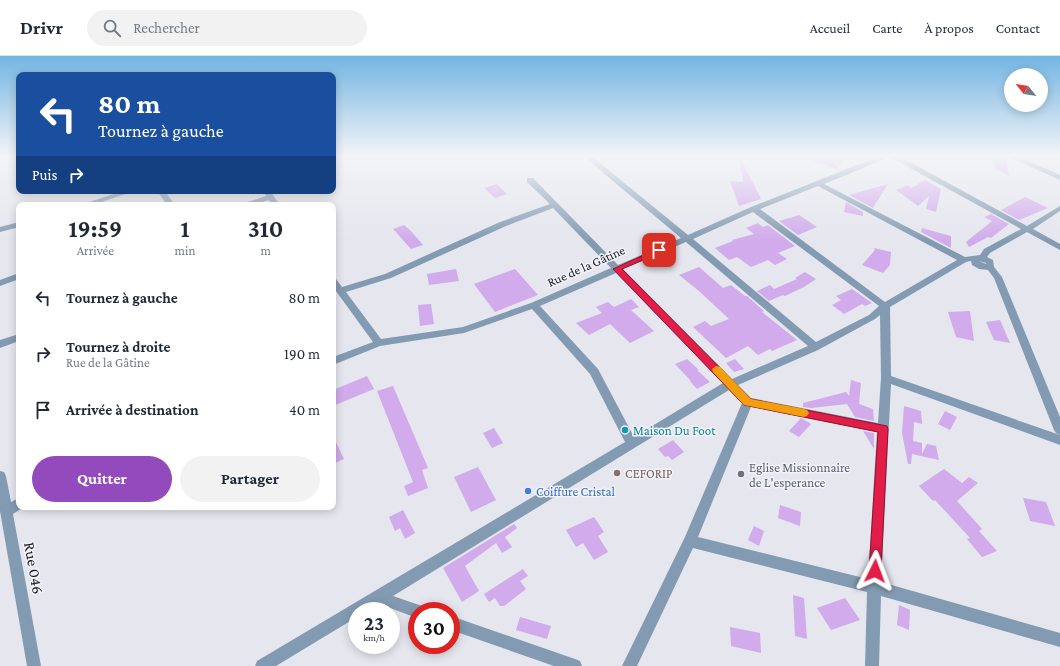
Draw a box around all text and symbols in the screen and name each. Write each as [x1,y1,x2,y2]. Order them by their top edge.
search box [87,10,367,46]
text: Drivr [20,17,63,38]
icon: search [101,17,123,39]
text: Rechercher [133,20,200,36]
text: Accueil [810,20,850,36]
text: Carte [872,20,903,36]
text: À propos [925,20,974,36]
text: Contact [996,20,1040,36]
north arrow [1004,68,1048,112]
map controls [1004,68,1048,112]
icon: left [32,88,84,140]
text: 80 m [98,88,160,119]
text: Tournez à gauche [98,121,224,141]
icon: right [65,164,87,186]
text: Puis [32,167,57,183]
text: 19:59 [69,215,122,242]
text: 1 [181,215,190,242]
text: 310 [248,215,283,242]
pin [642,233,676,267]
icon: arrive [648,239,670,261]
street label: Rue de la Gâtine [545,242,627,290]
text: Arrivée [77,243,114,258]
text: min [175,243,195,258]
text: m [260,243,271,258]
icon: left [32,287,54,309]
text: Tournez à gauche [66,290,178,306]
text: 80 m [289,290,320,306]
text: Tournez à droite [66,339,170,355]
icon: right [32,343,54,365]
text: 190 m [284,346,320,362]
text: Rue de la Gâtine [66,355,150,370]
icon: arrive [32,399,54,421]
text: Arrivée à destination [66,402,199,418]
text: 40 m [289,402,320,418]
place label: Maison Du Foot [633,423,716,438]
marker: Maison Du Foot [620,425,630,435]
button: Quitter [32,456,172,502]
button: Partager [180,456,320,502]
place label: Eglise Missionnaire de L'esperance [749,460,850,490]
place label: CEFORIP [625,466,672,481]
marker: CEFORIP [612,468,622,478]
marker: Eglise Missionnaire de L'esperance [736,469,746,479]
place label: Coiffure Cristal [536,484,616,499]
marker: Coiffure Cristal [523,486,533,496]
street label: Rue 046 [21,541,47,595]
position arrow [854,550,896,592]
speed limit sign: 30 [408,602,460,654]
text: 23 [364,612,384,634]
text: km/h [363,632,385,643]

